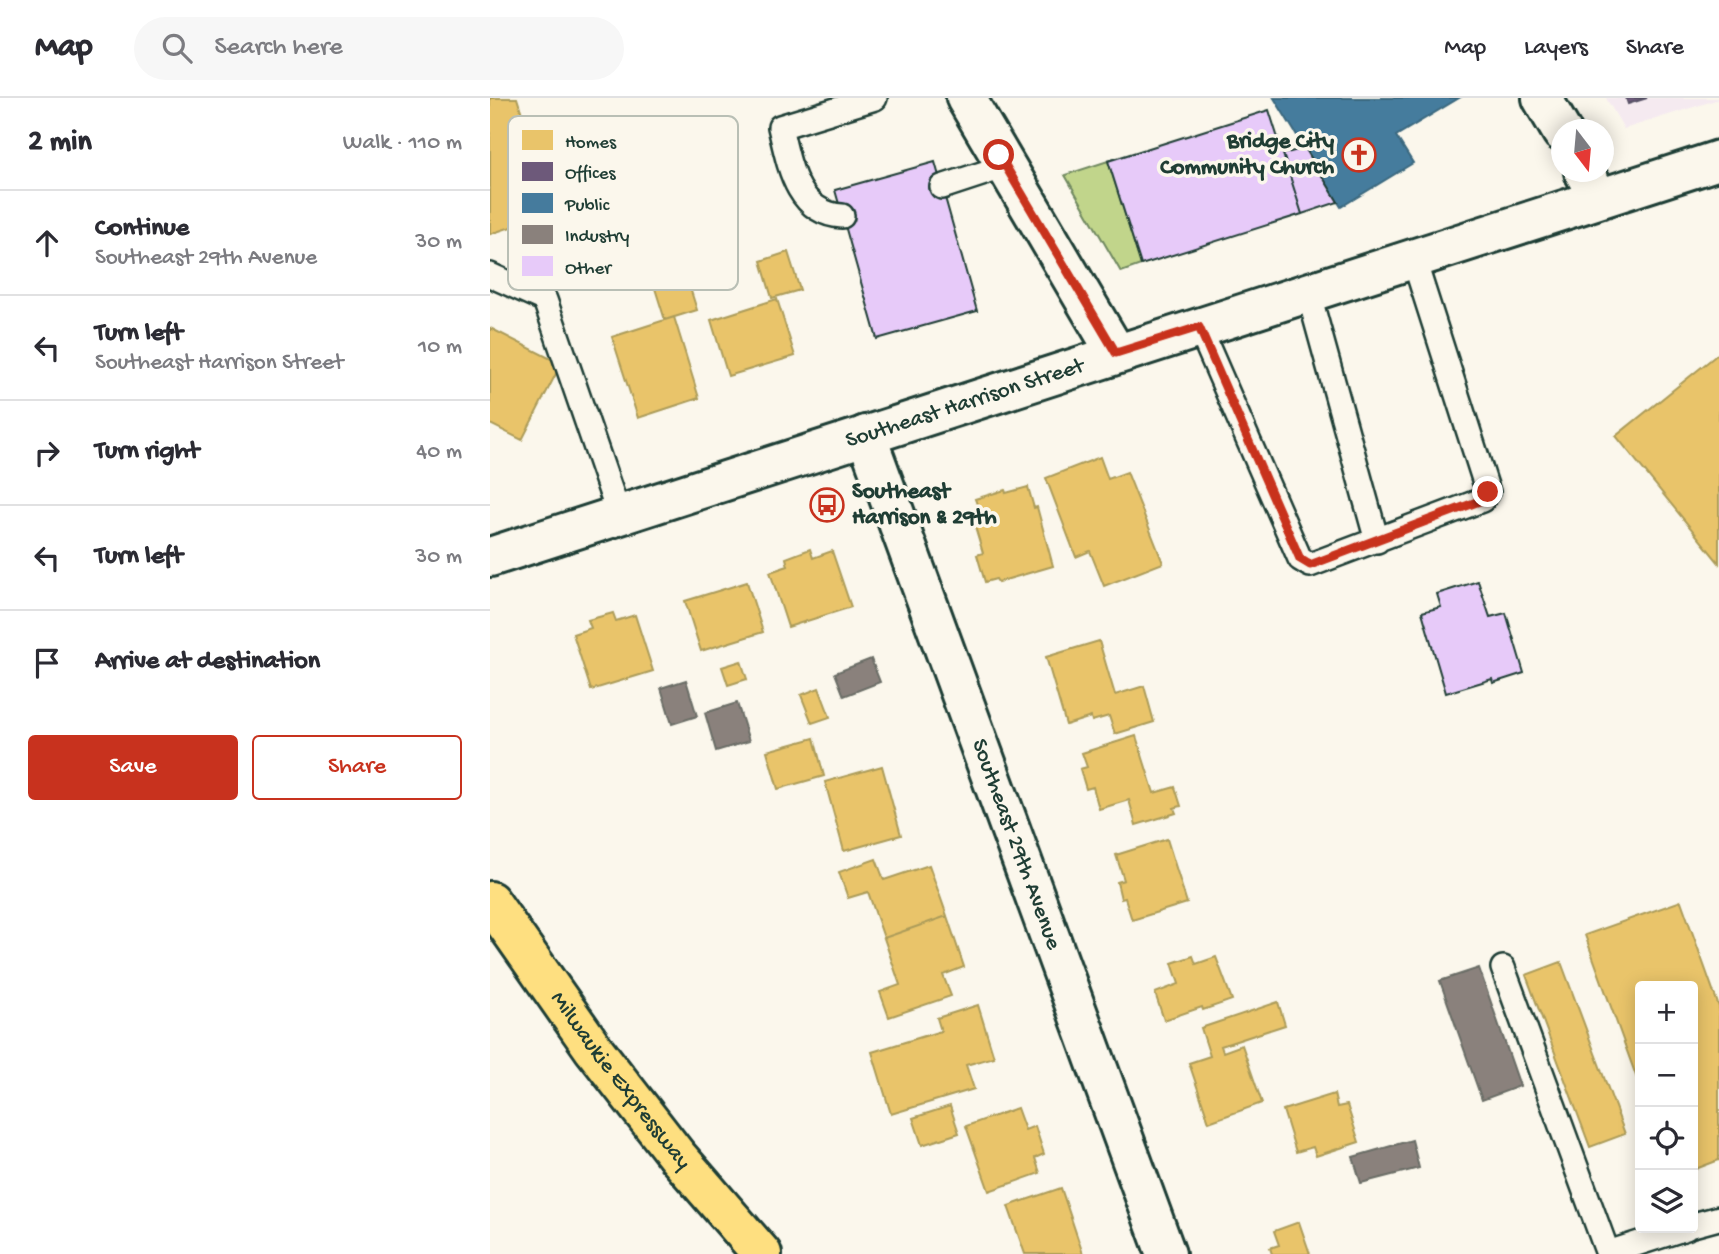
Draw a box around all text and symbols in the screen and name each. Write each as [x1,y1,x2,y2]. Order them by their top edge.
search box [134,17,624,80]
text: Map [35,29,92,67]
icon: search [158,29,196,67]
text: Search here [214,33,343,64]
text: Map [1444,34,1486,63]
text: Layers [1524,34,1588,63]
text: Share [1626,34,1684,63]
legend [508,116,738,290]
north arrow [1551,119,1614,182]
text: 2 min [28,126,92,161]
place label: Bridge City Community Church [1160,129,1335,182]
text: Walk · 110 m [343,130,462,157]
text: Homes [565,132,617,155]
church icon: Bridge City Community Church [1340,136,1378,174]
route start [983,139,1014,170]
text: Offices [565,163,616,186]
text: Public [564,195,610,218]
text: Continue [95,214,189,245]
icon: ahead [28,224,66,262]
text: Industry [565,226,630,249]
text: 30 m [415,229,462,256]
text: Southeast 29th Avenue [95,245,317,272]
text: Other [565,258,613,281]
text: Turn left [95,319,183,350]
icon: left [28,329,66,367]
text: 10 m [418,334,462,361]
text: Southeast Harrison Street [95,350,343,377]
street label: Southeast Harrison Street [842,352,1089,455]
icon: right [28,434,66,472]
text: Turn right [95,437,199,468]
text: 40 m [416,439,462,466]
route end [1472,476,1503,507]
place label: Southeast Harrison & 29th [852,479,997,532]
bus stop icon: Southeast Harrison & 29th [808,486,846,524]
icon: left [28,539,66,577]
text: Turn left [95,542,183,573]
text: 30 m [415,544,462,571]
icon: arrive [28,644,66,682]
text: Arrive at destination [95,647,320,678]
button: Save [28,735,238,800]
button: Share [252,735,462,800]
street label: Southeast 29th Avenue [965,735,1067,955]
map controls [1635,981,1698,1233]
button: + [1635,981,1698,1044]
street label: Milwaukie Expressway [544,986,696,1175]
button: − [1635,1044,1698,1107]
button: locate [1635,1107,1698,1170]
button: layers [1635,1170,1698,1233]

